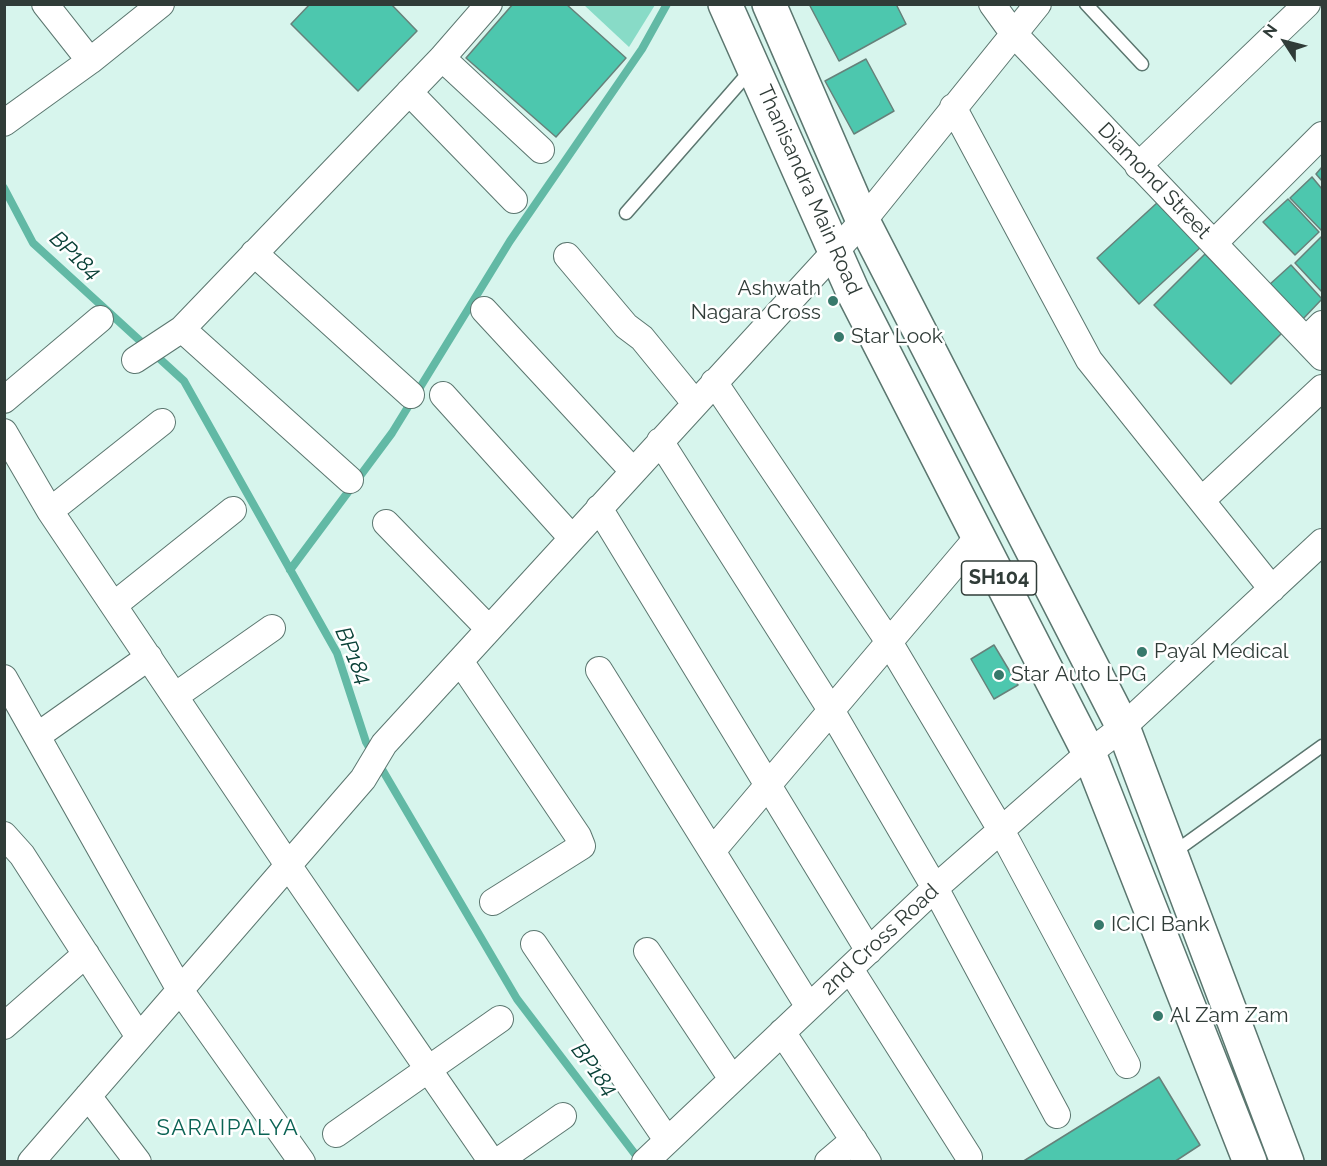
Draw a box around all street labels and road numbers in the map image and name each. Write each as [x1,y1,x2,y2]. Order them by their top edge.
street label: Thanisandra Main Road [751,81,867,299]
street label: Diamond Street [1092,118,1216,244]
road number: SH104 [962,561,1036,595]
street label: 2nd Cross Road [816,879,944,1001]

